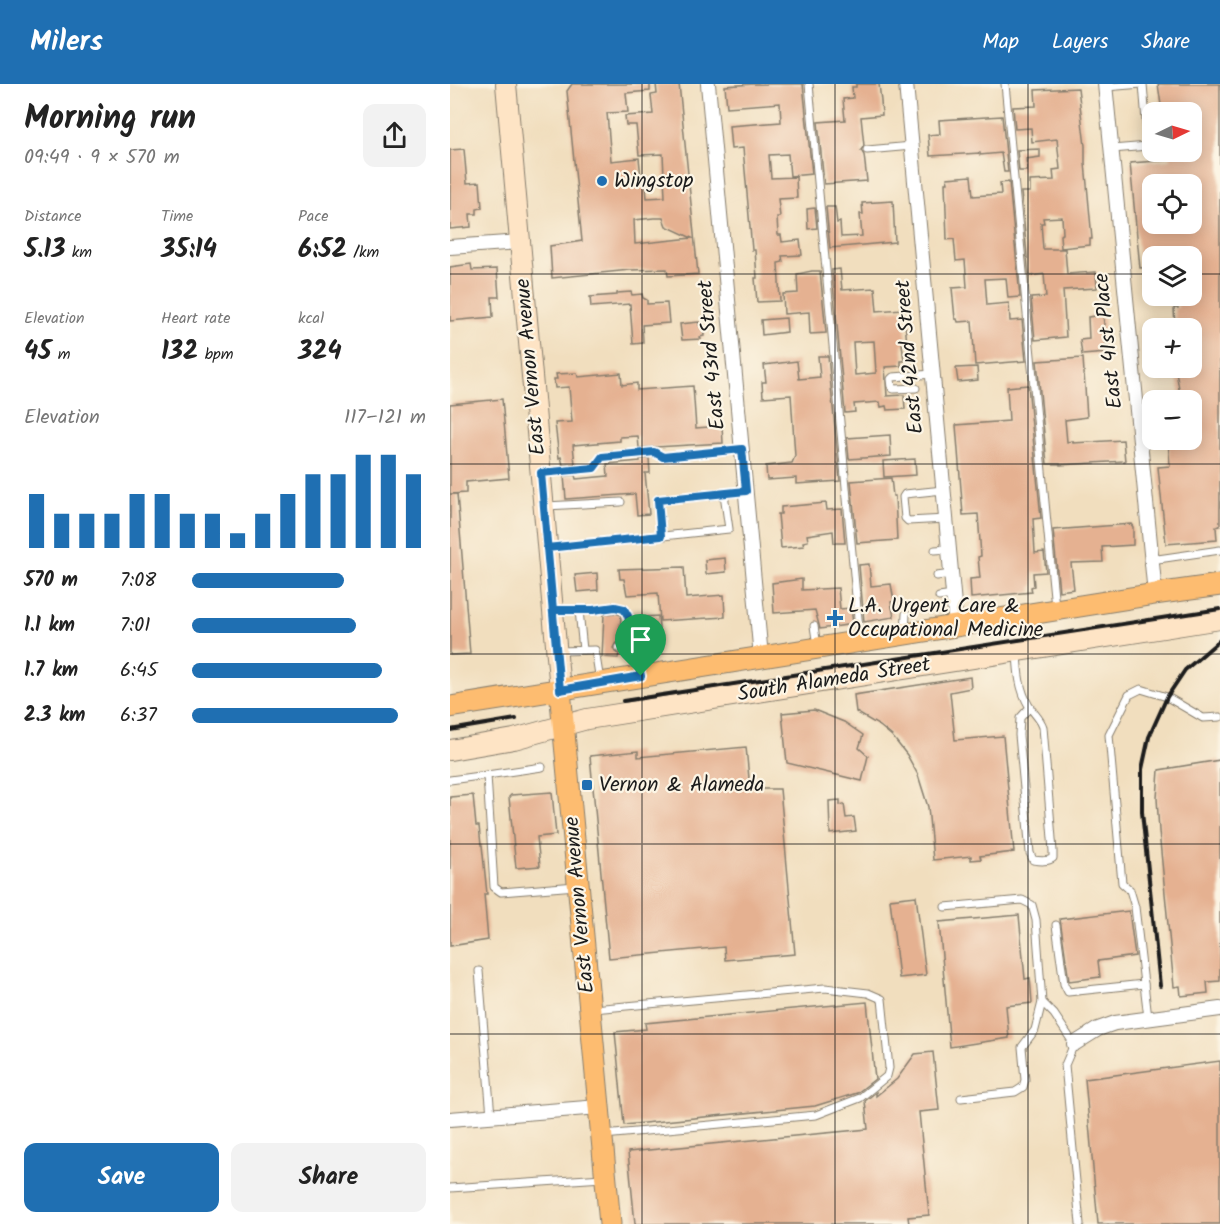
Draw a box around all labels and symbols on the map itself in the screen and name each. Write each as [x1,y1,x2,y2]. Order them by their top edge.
north arrow [1142,102,1202,162]
place label: Wingstop [614,165,693,198]
marker: Wingstop [595,174,609,188]
street label: East 41st Place [1085,271,1133,411]
street label: East Vernon Avenue [507,277,555,457]
street label: East 43rd Street [689,278,735,431]
street label: East 42nd Street [887,278,933,436]
place label: L.A. Urgent Care & Occupational Medicine [848,590,1044,647]
marker: L.A. Urgent Care & Occupational Medicine [826,609,844,627]
pin [615,614,666,676]
street label: South Alameda Street [735,648,933,712]
place label: Vernon & Alameda [599,769,764,802]
marker: Vernon & Alameda [580,778,594,792]
street label: East Vernon Avenue [556,815,604,995]

